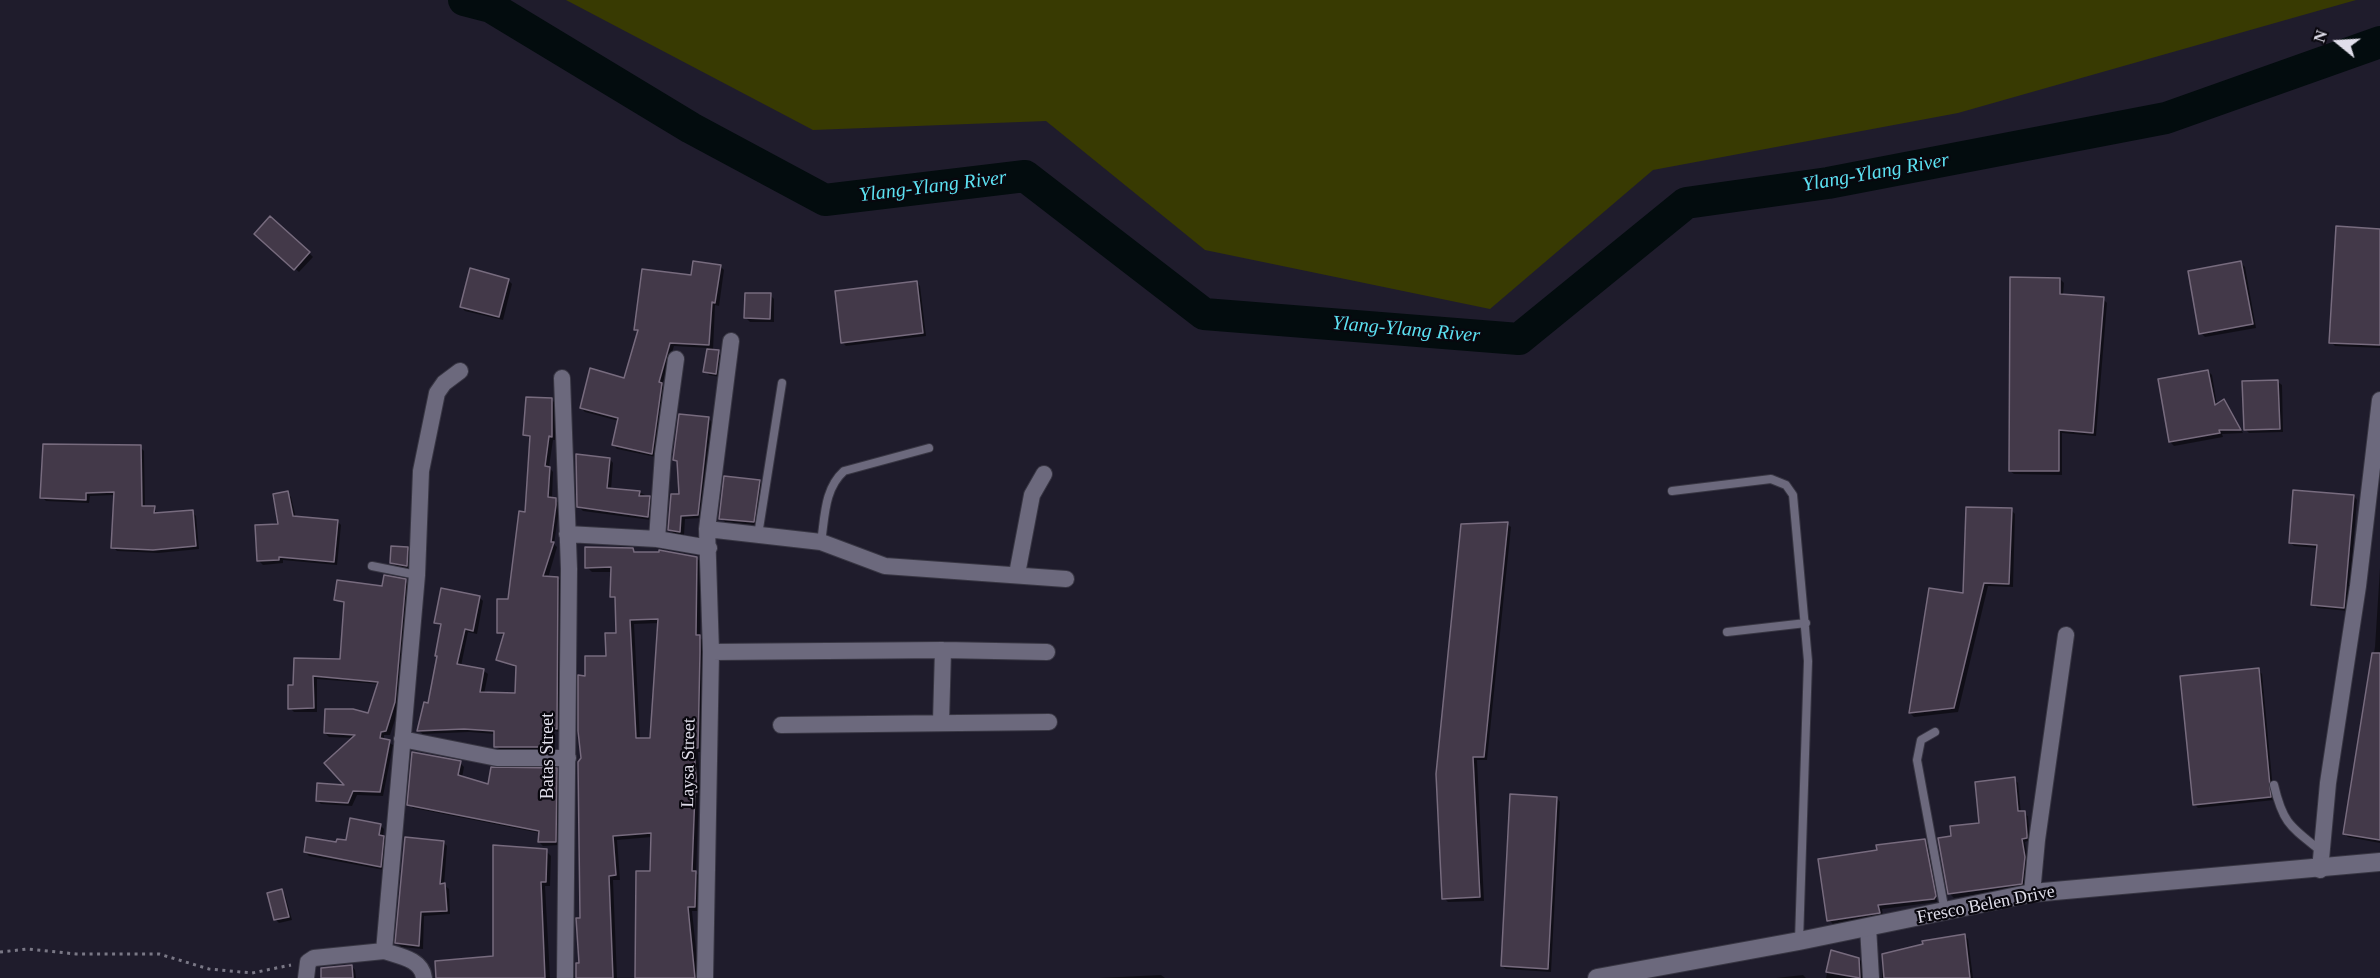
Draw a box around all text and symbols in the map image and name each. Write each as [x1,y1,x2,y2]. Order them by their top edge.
north arrow [2308,12,2368,72]
text: N [2311,28,2330,44]
water label: Ylang-Ylang River [1801,148,1951,198]
water label: Ylang-Ylang River [858,166,1008,208]
water label: Ylang-Ylang River [1331,312,1481,348]
street label: Batas Street [537,713,559,799]
street label: Laysa Street [677,718,701,808]
street label: Fresco Belen Drive [1915,881,2057,929]

